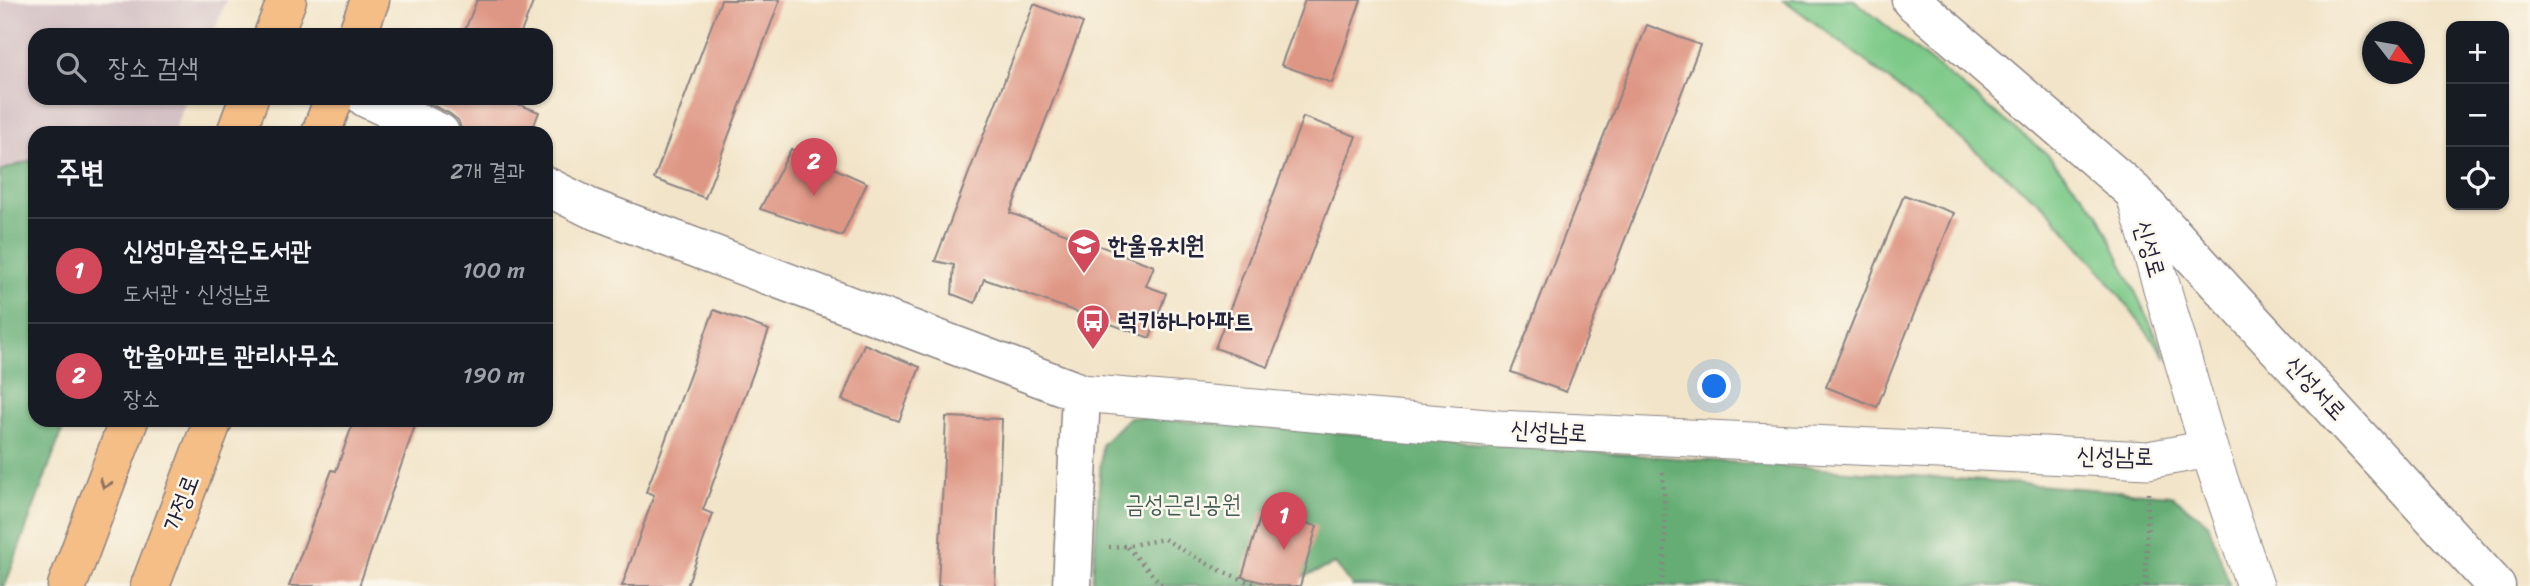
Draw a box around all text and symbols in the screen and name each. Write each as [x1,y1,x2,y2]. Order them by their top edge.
north arrow [2362,21,2425,84]
map controls [2446,21,2509,210]
button: + [2446,21,2509,84]
search box [28,28,553,105]
text: 장소 검색 [108,44,198,90]
icon: search [52,48,90,86]
button: − [2446,84,2509,147]
pin: 2 [791,138,837,196]
text: 주변 [56,145,104,199]
button: locate [2446,147,2509,210]
text: 2개 결과 [450,151,525,192]
street label: 신성로 [2122,215,2178,283]
place label: 한울유치원 [1107,224,1205,266]
school or university icon: 한울유치원 [1065,226,1103,275]
text: 신성마을작은도서관 [123,227,311,273]
text: 1 [74,250,84,291]
text: 100 m [462,250,525,291]
text: 도서관 · 신성남로 [123,273,271,314]
place label: 럭키하나아파트 [1118,300,1253,342]
bus stop icon: 럭키하나아파트 [1074,302,1112,351]
text: 한울아파트 관리사무소 [123,332,339,378]
street label: 신성서로 [2274,345,2358,431]
text: 2 [72,355,86,396]
text: 190 m [463,355,525,396]
your location [1697,369,1731,403]
text: 장소 [123,378,160,419]
street label: 신성남로 [1509,408,1589,454]
street label: 신성남로 [2076,434,2154,478]
street label: 가정로 [151,468,211,538]
one-way arrow [100,477,114,489]
park label: 금성근린공원 [1125,483,1241,525]
pin: 1 [1261,492,1307,550]

